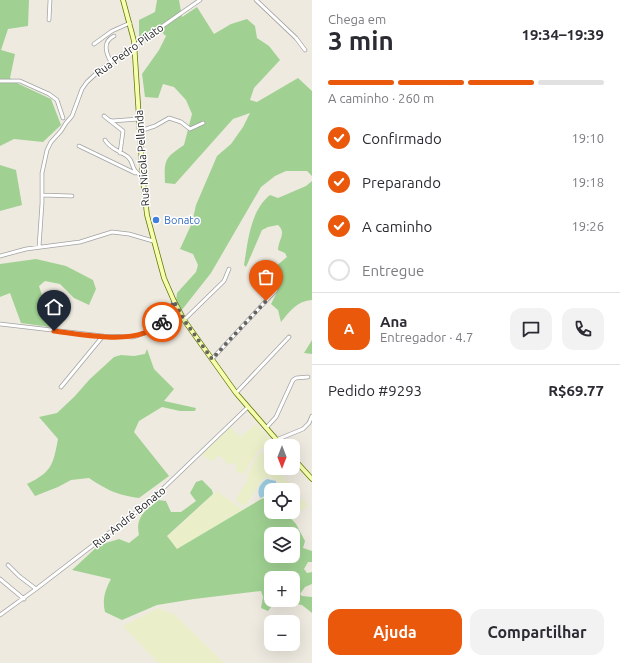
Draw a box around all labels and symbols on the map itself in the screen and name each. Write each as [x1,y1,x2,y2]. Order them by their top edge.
street label: Rua Pedro Pilato [92,21,166,79]
street label: Rua Nicola Pellanda [133,109,151,207]
place label: Bonato [164,214,200,226]
marker: Bonato [151,215,161,225]
pin [249,260,283,301]
pin [37,290,71,331]
courier [142,302,182,342]
north arrow [264,439,300,475]
street label: Rua André Bonato [90,484,168,550]

